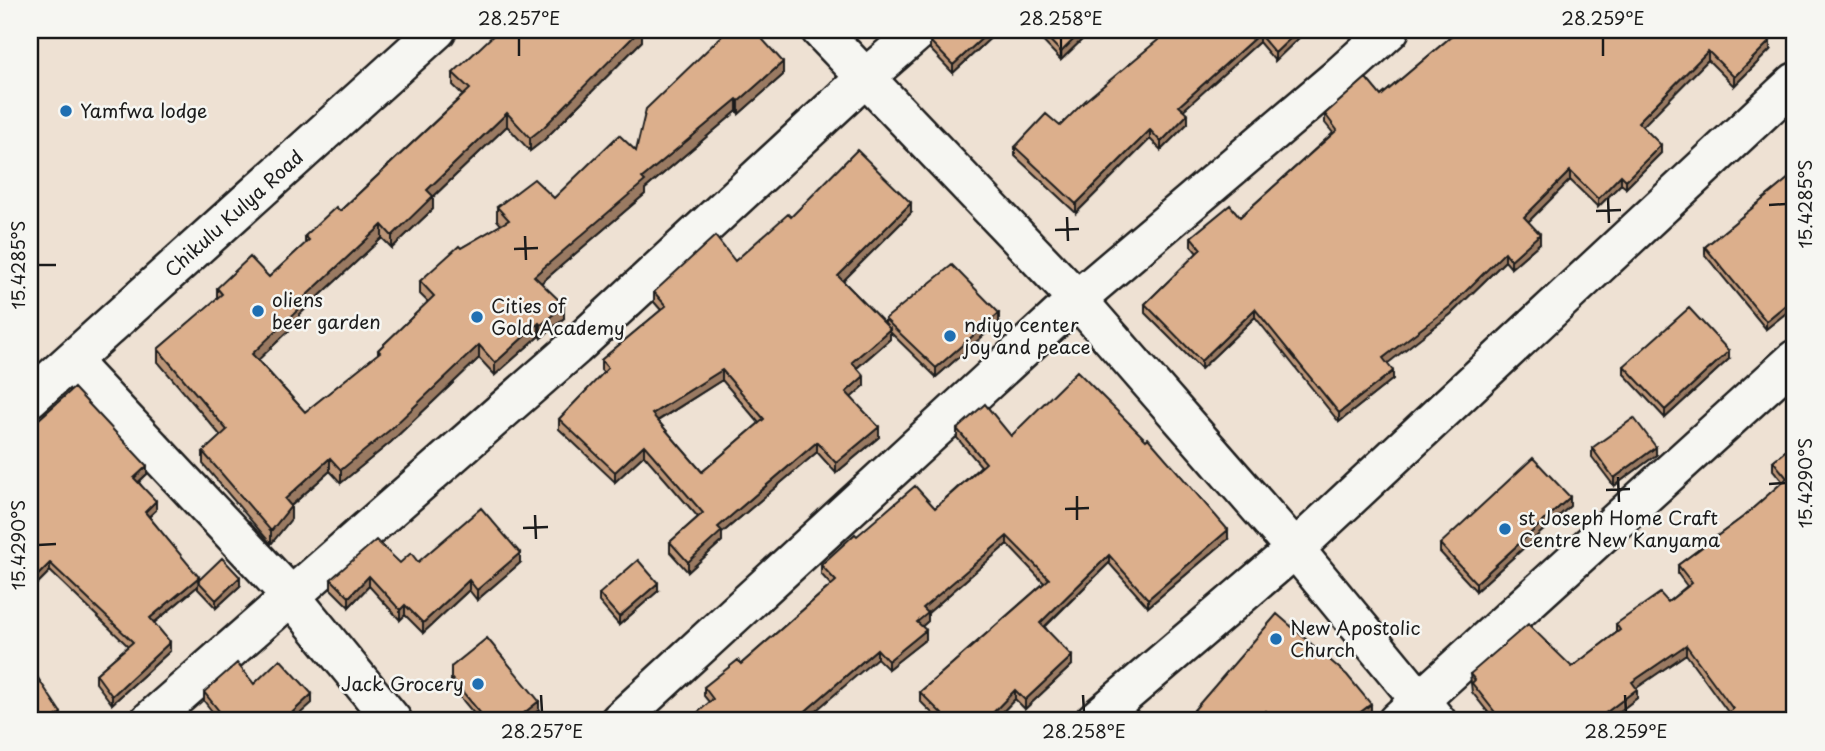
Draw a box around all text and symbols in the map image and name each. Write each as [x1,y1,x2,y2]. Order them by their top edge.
text: 28.257°E [478,4,560,31]
text: 28.258°E [1019,4,1103,31]
text: 28.259°E [1561,4,1645,31]
place label: Yamfwa lodge [80,96,207,124]
marker: Yamfwa lodge [58,103,74,119]
street label: Chikulu Kulya Road [158,143,309,283]
text: 15.4285°S [1791,159,1818,249]
text: 15.4285°S [4,220,31,310]
place label: oliens beer garden [272,285,381,335]
place label: Cities of Gold Academy [491,291,625,341]
marker: oliens beer garden [250,303,266,319]
marker: Cities of Gold Academy [469,309,485,325]
place label: ndiyo center joy and peace [962,310,1091,360]
marker: ndiyo center joy and peace [942,328,958,344]
text: 15.4290°S [1791,438,1818,528]
text: 15.4290°S [4,500,31,590]
place label: st Joseph Home Craft Centre New Kanyama [1519,503,1720,553]
marker: st Joseph Home Craft Centre New Kanyama [1497,521,1513,537]
place label: New Apostolic Church [1290,613,1420,663]
marker: New Apostolic Church [1268,631,1284,647]
place label: Jack Grocery [341,669,464,697]
marker: Jack Grocery [470,676,486,692]
text: 28.257°E [501,717,583,744]
text: 28.258°E [1042,717,1126,744]
text: 28.259°E [1584,717,1668,744]

